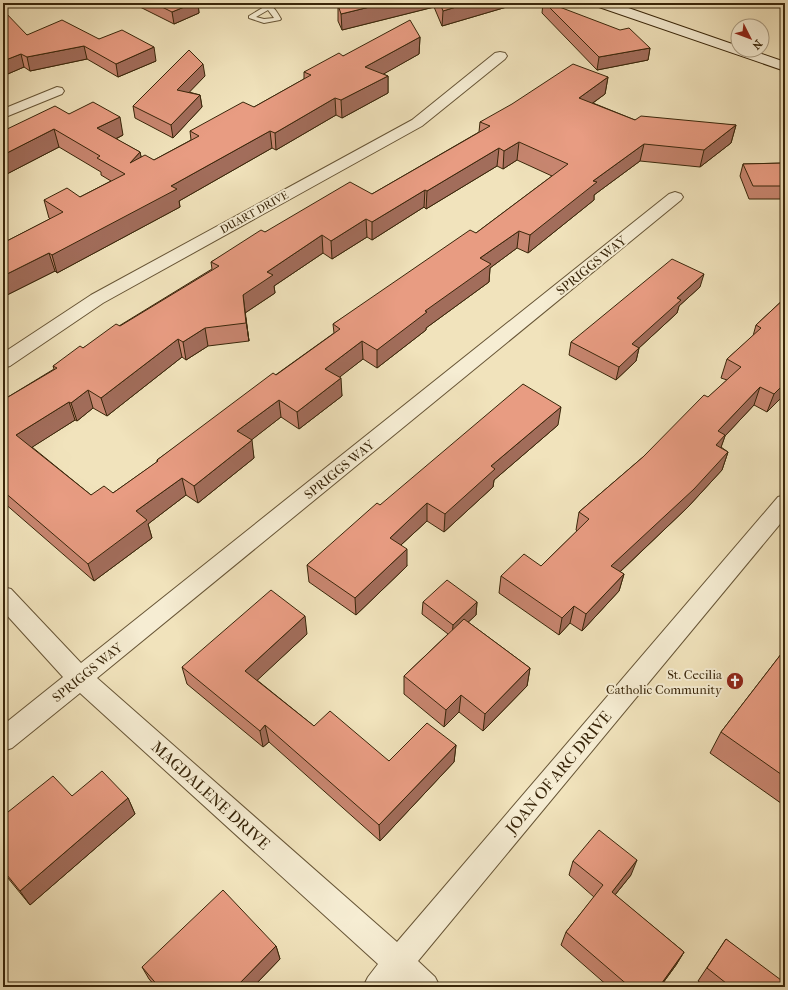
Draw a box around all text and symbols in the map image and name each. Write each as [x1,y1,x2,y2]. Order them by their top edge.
north arrow [730,18,770,58]
text: N [749,37,765,52]
street label: DUART DRIVE [218,188,291,236]
street label: SPRIGGS WAY [553,232,630,298]
street label: SPRIGGS WAY [301,436,378,502]
street label: SPRIGGS WAY [49,639,126,705]
place label: St. Cecilia Catholic Community [606,667,723,697]
church icon: St. Cecilia Catholic Community [725,671,745,691]
street label: JOAN OF ARC DRIVE [500,707,615,839]
street label: MAGDALENE DRIVE [147,737,274,854]

